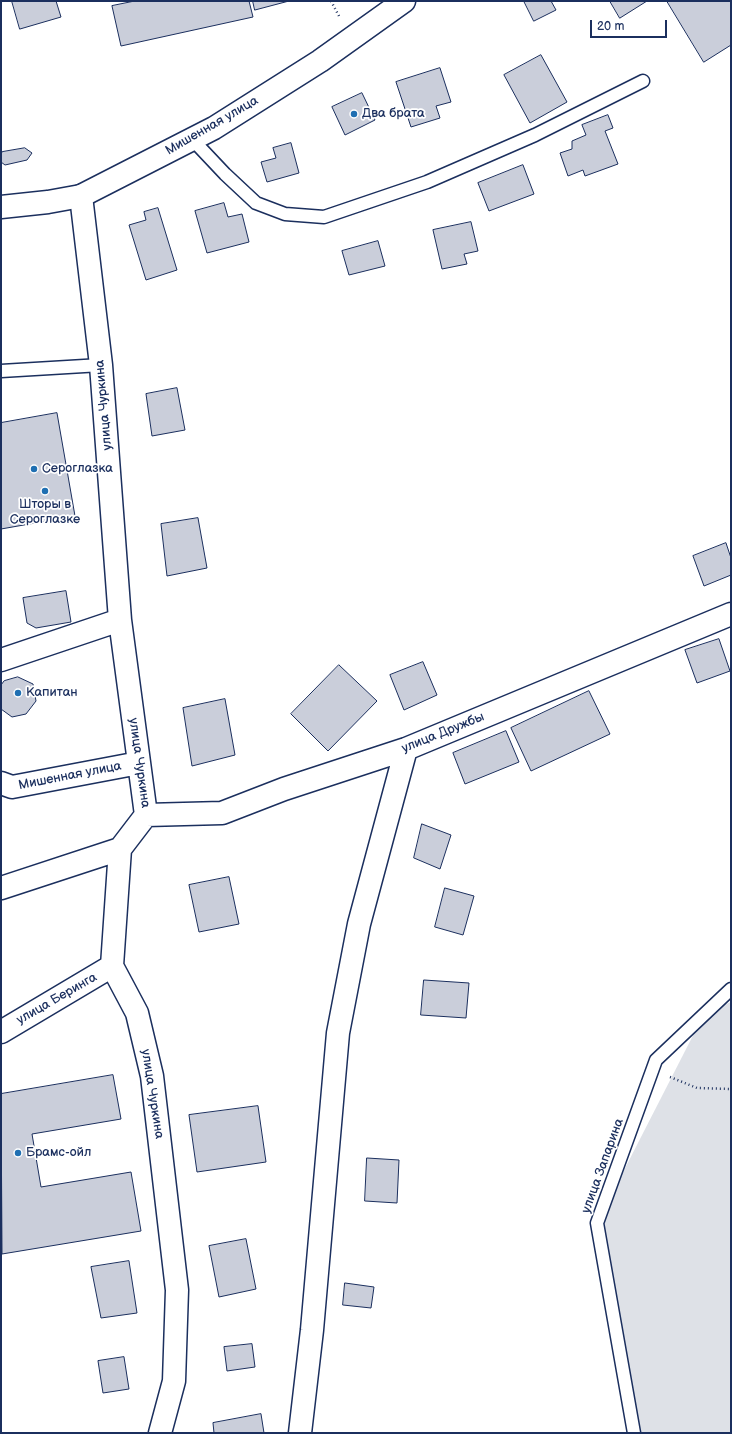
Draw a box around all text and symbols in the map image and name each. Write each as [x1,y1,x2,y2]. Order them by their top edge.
scale bar [592,12,669,38]
text: 20 m [597,19,624,34]
street label: Мишенная улица [163,93,261,159]
place label: Два брата [362,106,425,122]
marker: Два брата [349,109,359,119]
street label: улица Чуркина [92,359,116,451]
place label: Сероглазка [42,461,113,477]
marker: Сероглазка [29,464,39,474]
marker: Шторы в Сероглазке [40,486,50,496]
place label: Шторы в Сероглазке [10,497,80,528]
place label: Капитан [26,685,78,701]
marker: Капитан [13,688,23,698]
street label: улица Дружбы [400,709,486,757]
street label: улица Чуркина [125,717,153,809]
street label: Мишенная улица [17,758,123,794]
street label: улица Беринга [14,970,100,1028]
street label: улица Чуркина [137,1048,167,1140]
street label: улица Запарина [579,1117,627,1215]
place label: Брамс-ойл [26,1145,91,1161]
marker: Брамс-ойл [13,1148,23,1158]

